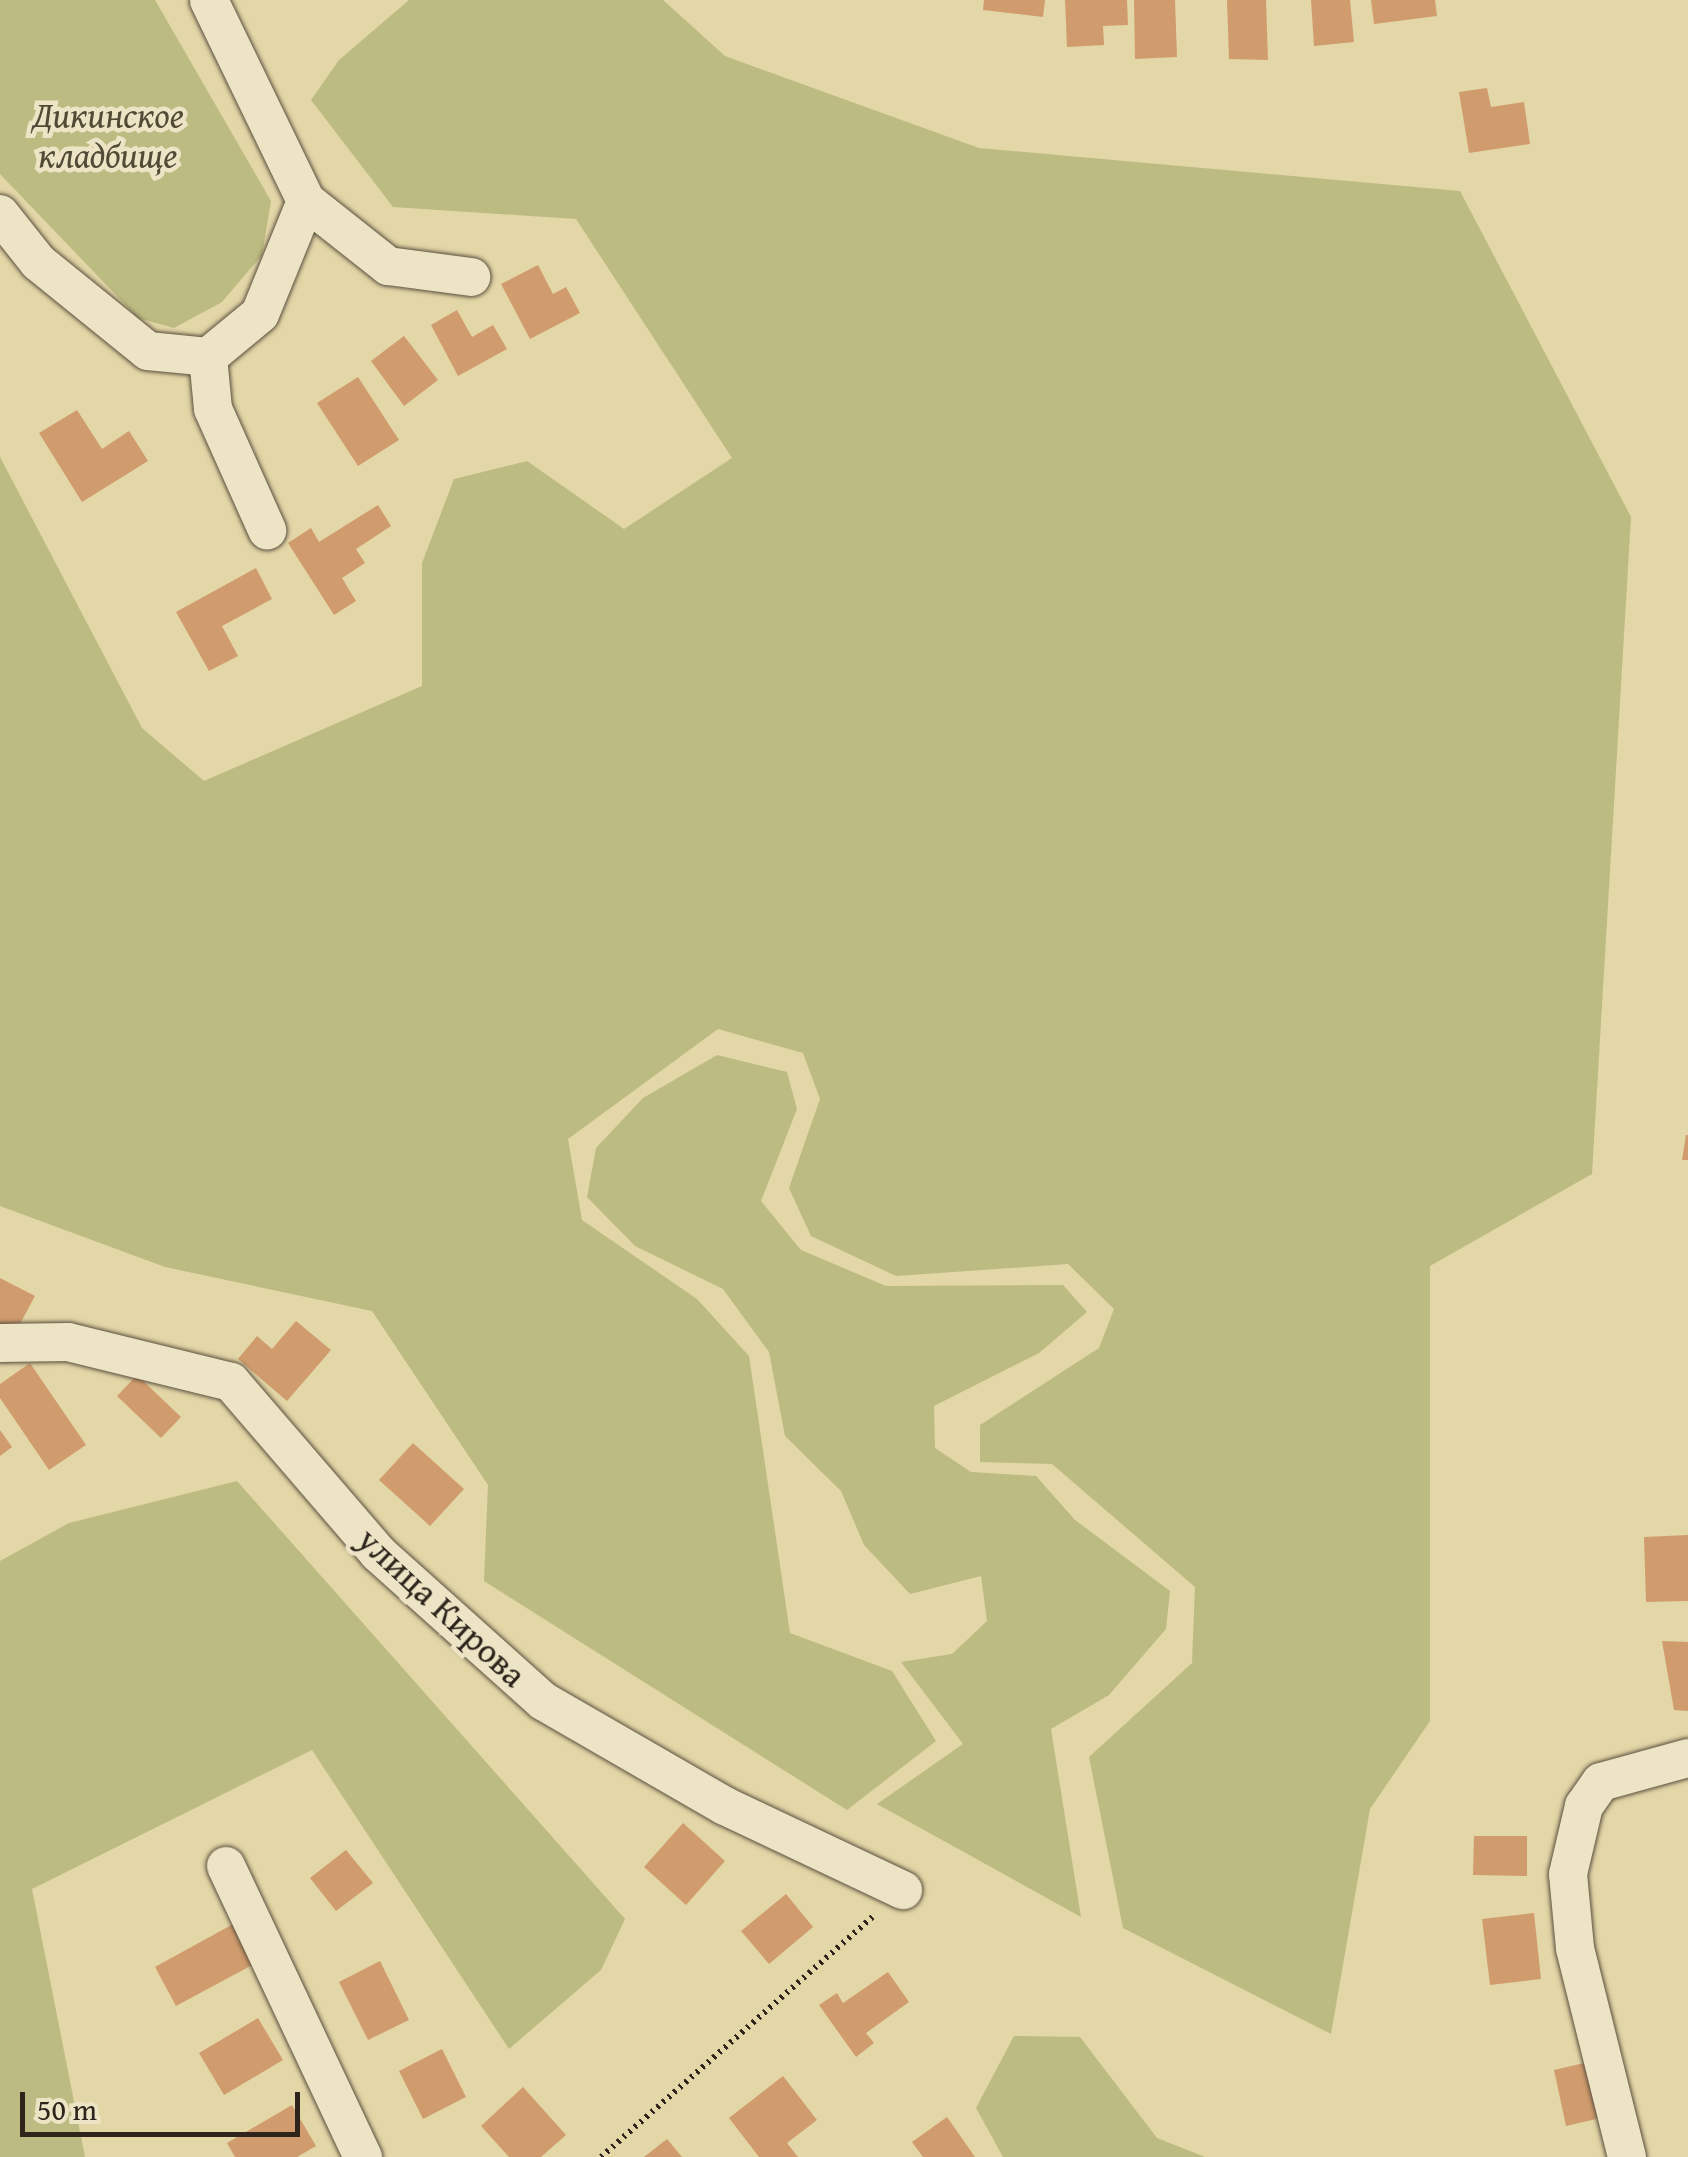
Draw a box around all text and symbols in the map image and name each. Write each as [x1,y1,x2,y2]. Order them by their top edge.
park label: Дикинское кладбище [32,94,184,176]
street label: улица Кирова [349,1518,535,1696]
scale bar [25,2072,305,2134]
text: 50 m [37,2087,97,2131]

